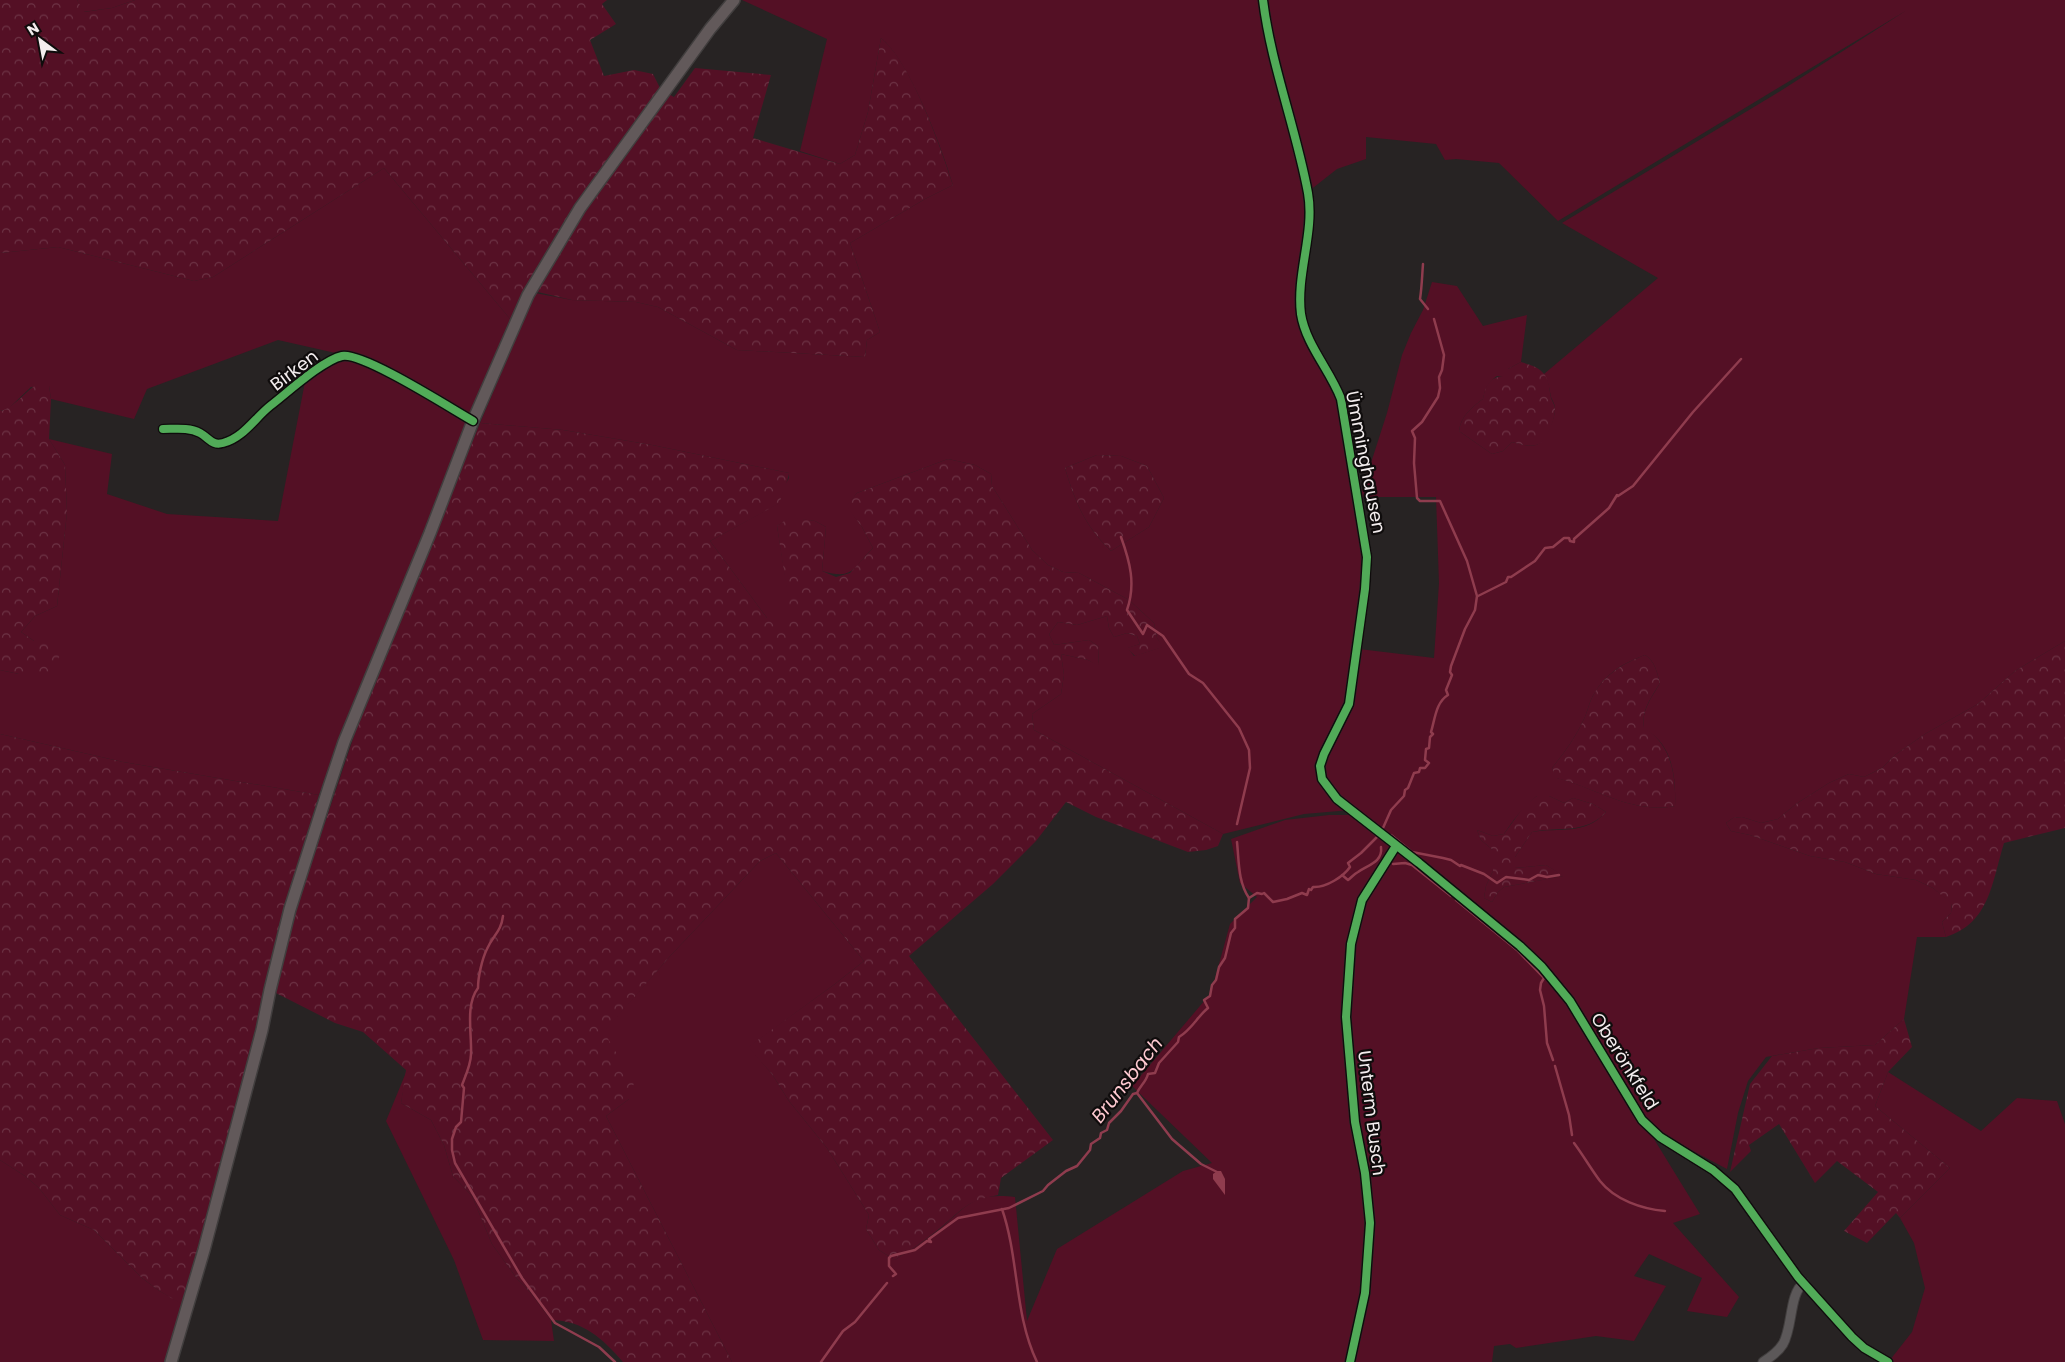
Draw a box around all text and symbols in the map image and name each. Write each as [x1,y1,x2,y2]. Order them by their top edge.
north arrow [15,15,65,65]
text: N [23,18,43,40]
street label: Birken [265,344,323,396]
street label: Ümminghausen [1340,389,1392,535]
street label: Oberönkfeld [1585,1008,1665,1114]
water label: Brunsbach [1085,1031,1169,1129]
street label: Unterm Busch [1352,1049,1392,1177]

